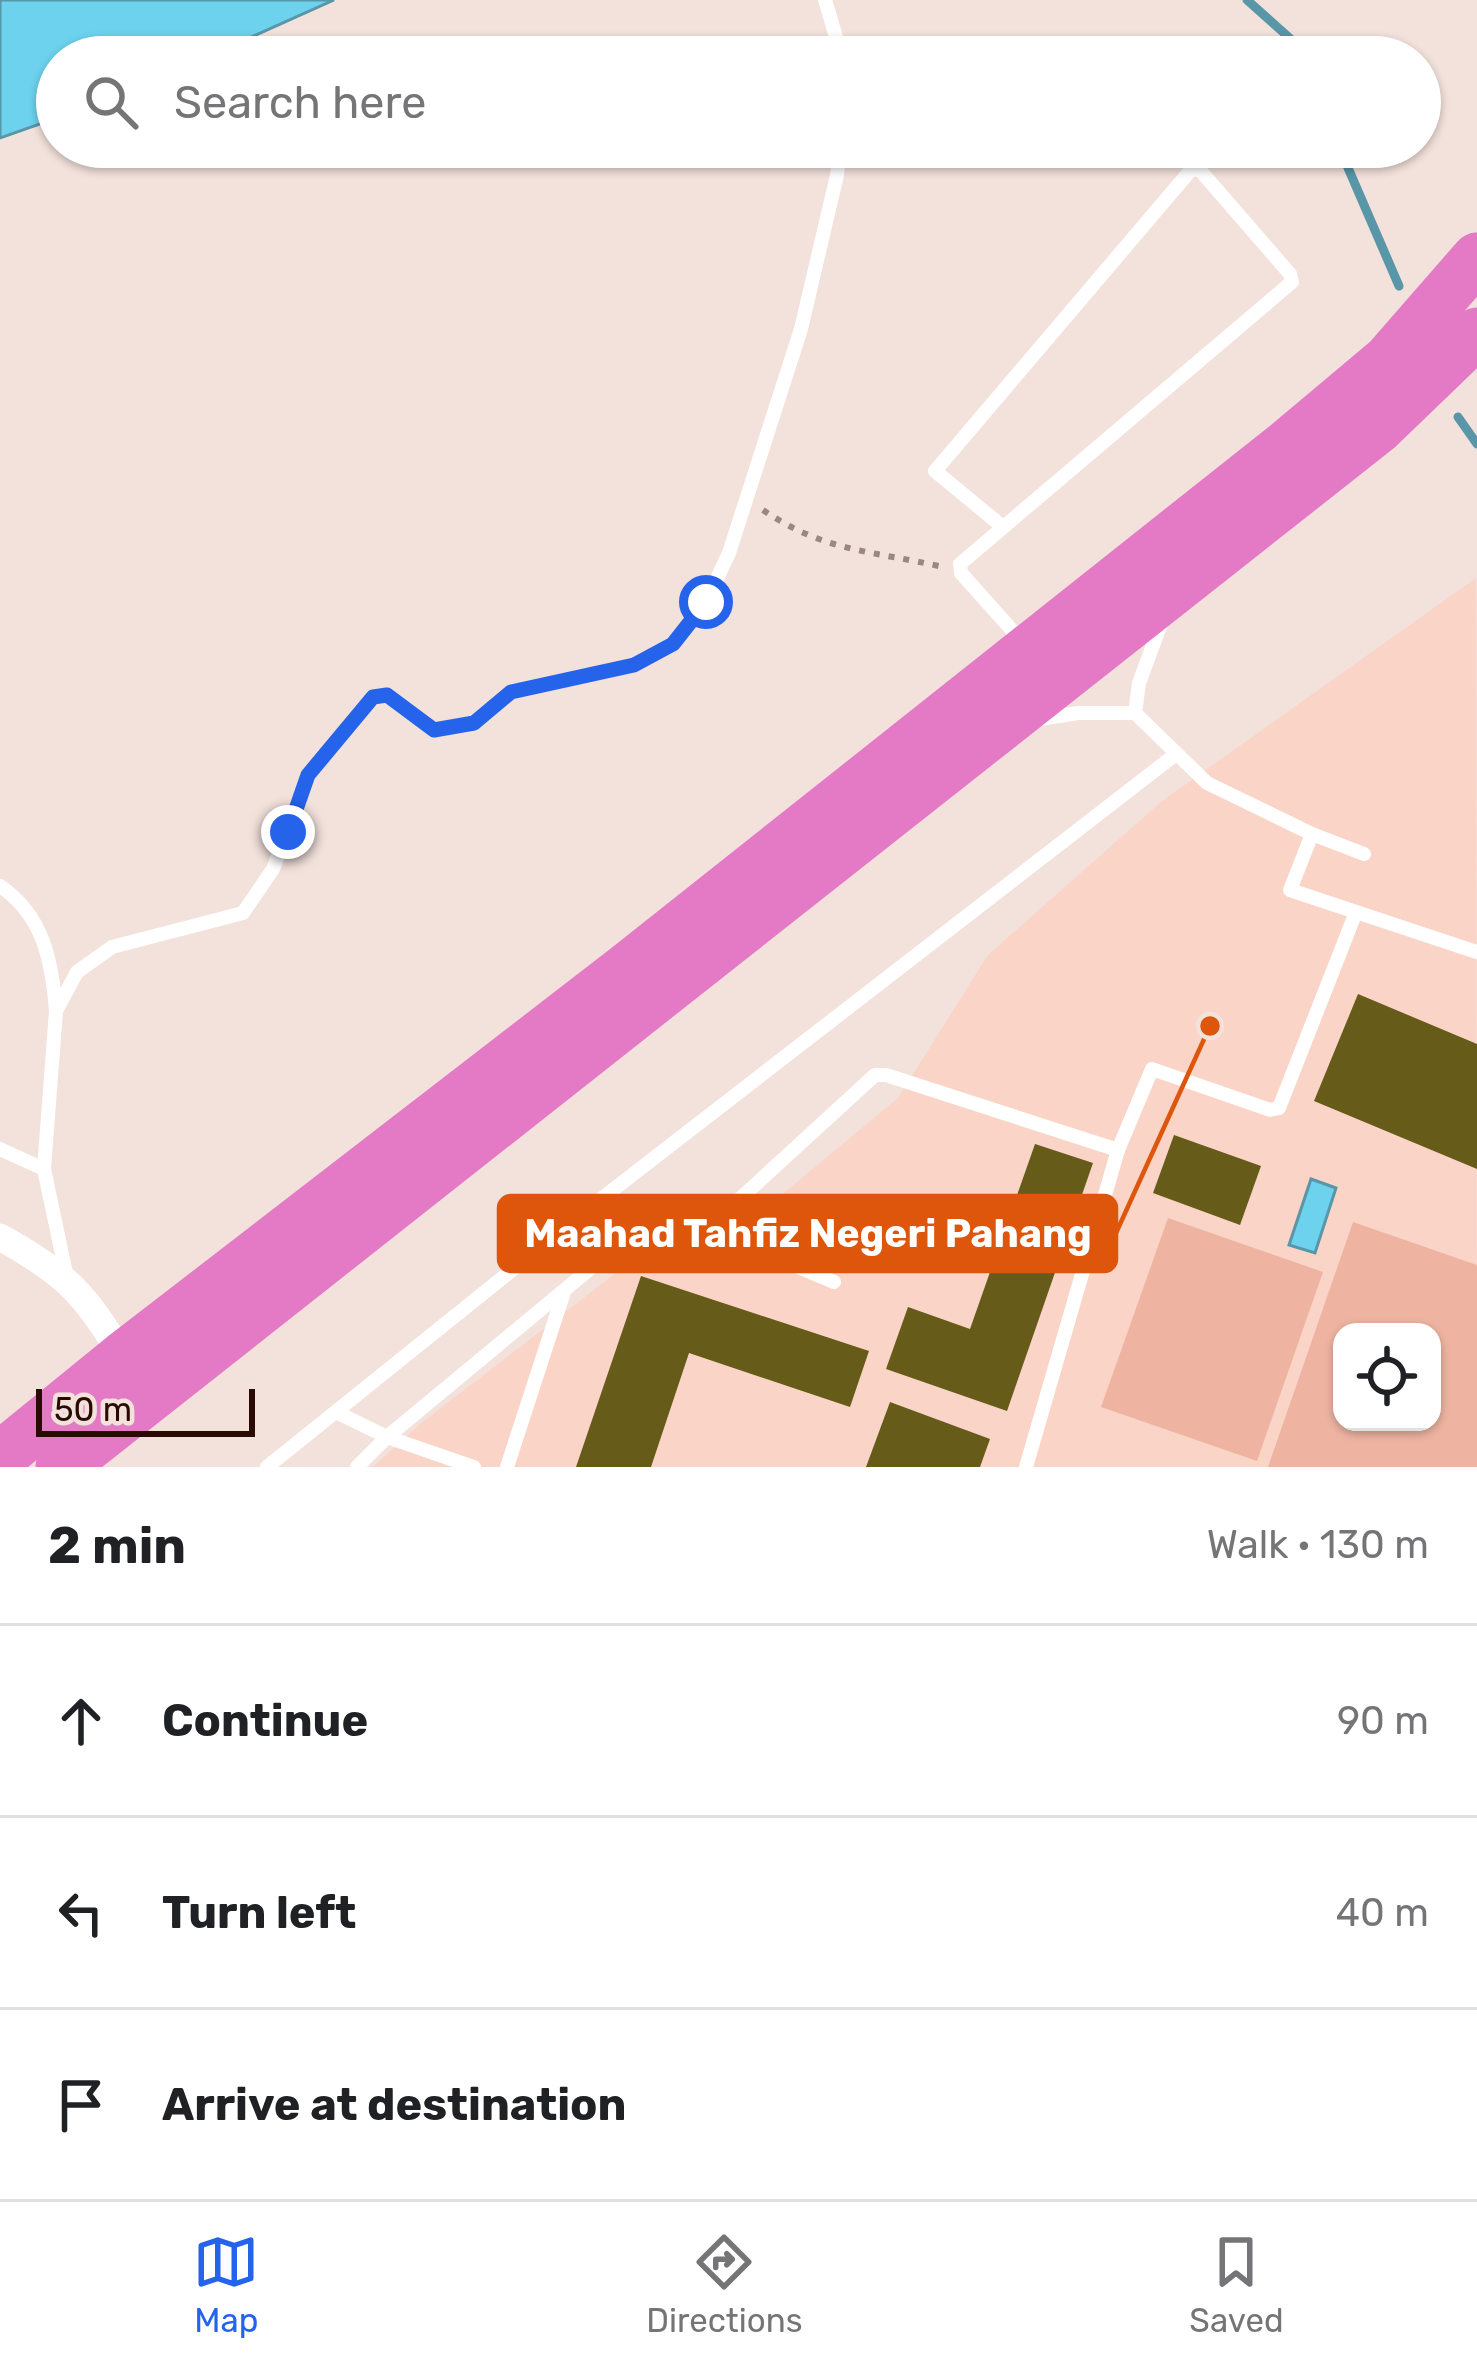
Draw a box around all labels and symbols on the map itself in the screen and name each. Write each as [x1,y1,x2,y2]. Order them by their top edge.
route start [679,575,733,629]
route end [261,805,315,859]
callout: Maahad Tahfiz Negeri Pahang [499,1196,1116,1271]
text: Maahad Tahfiz Negeri Pahang [524,1211,1092,1257]
scale bar [36,1383,255,1436]

